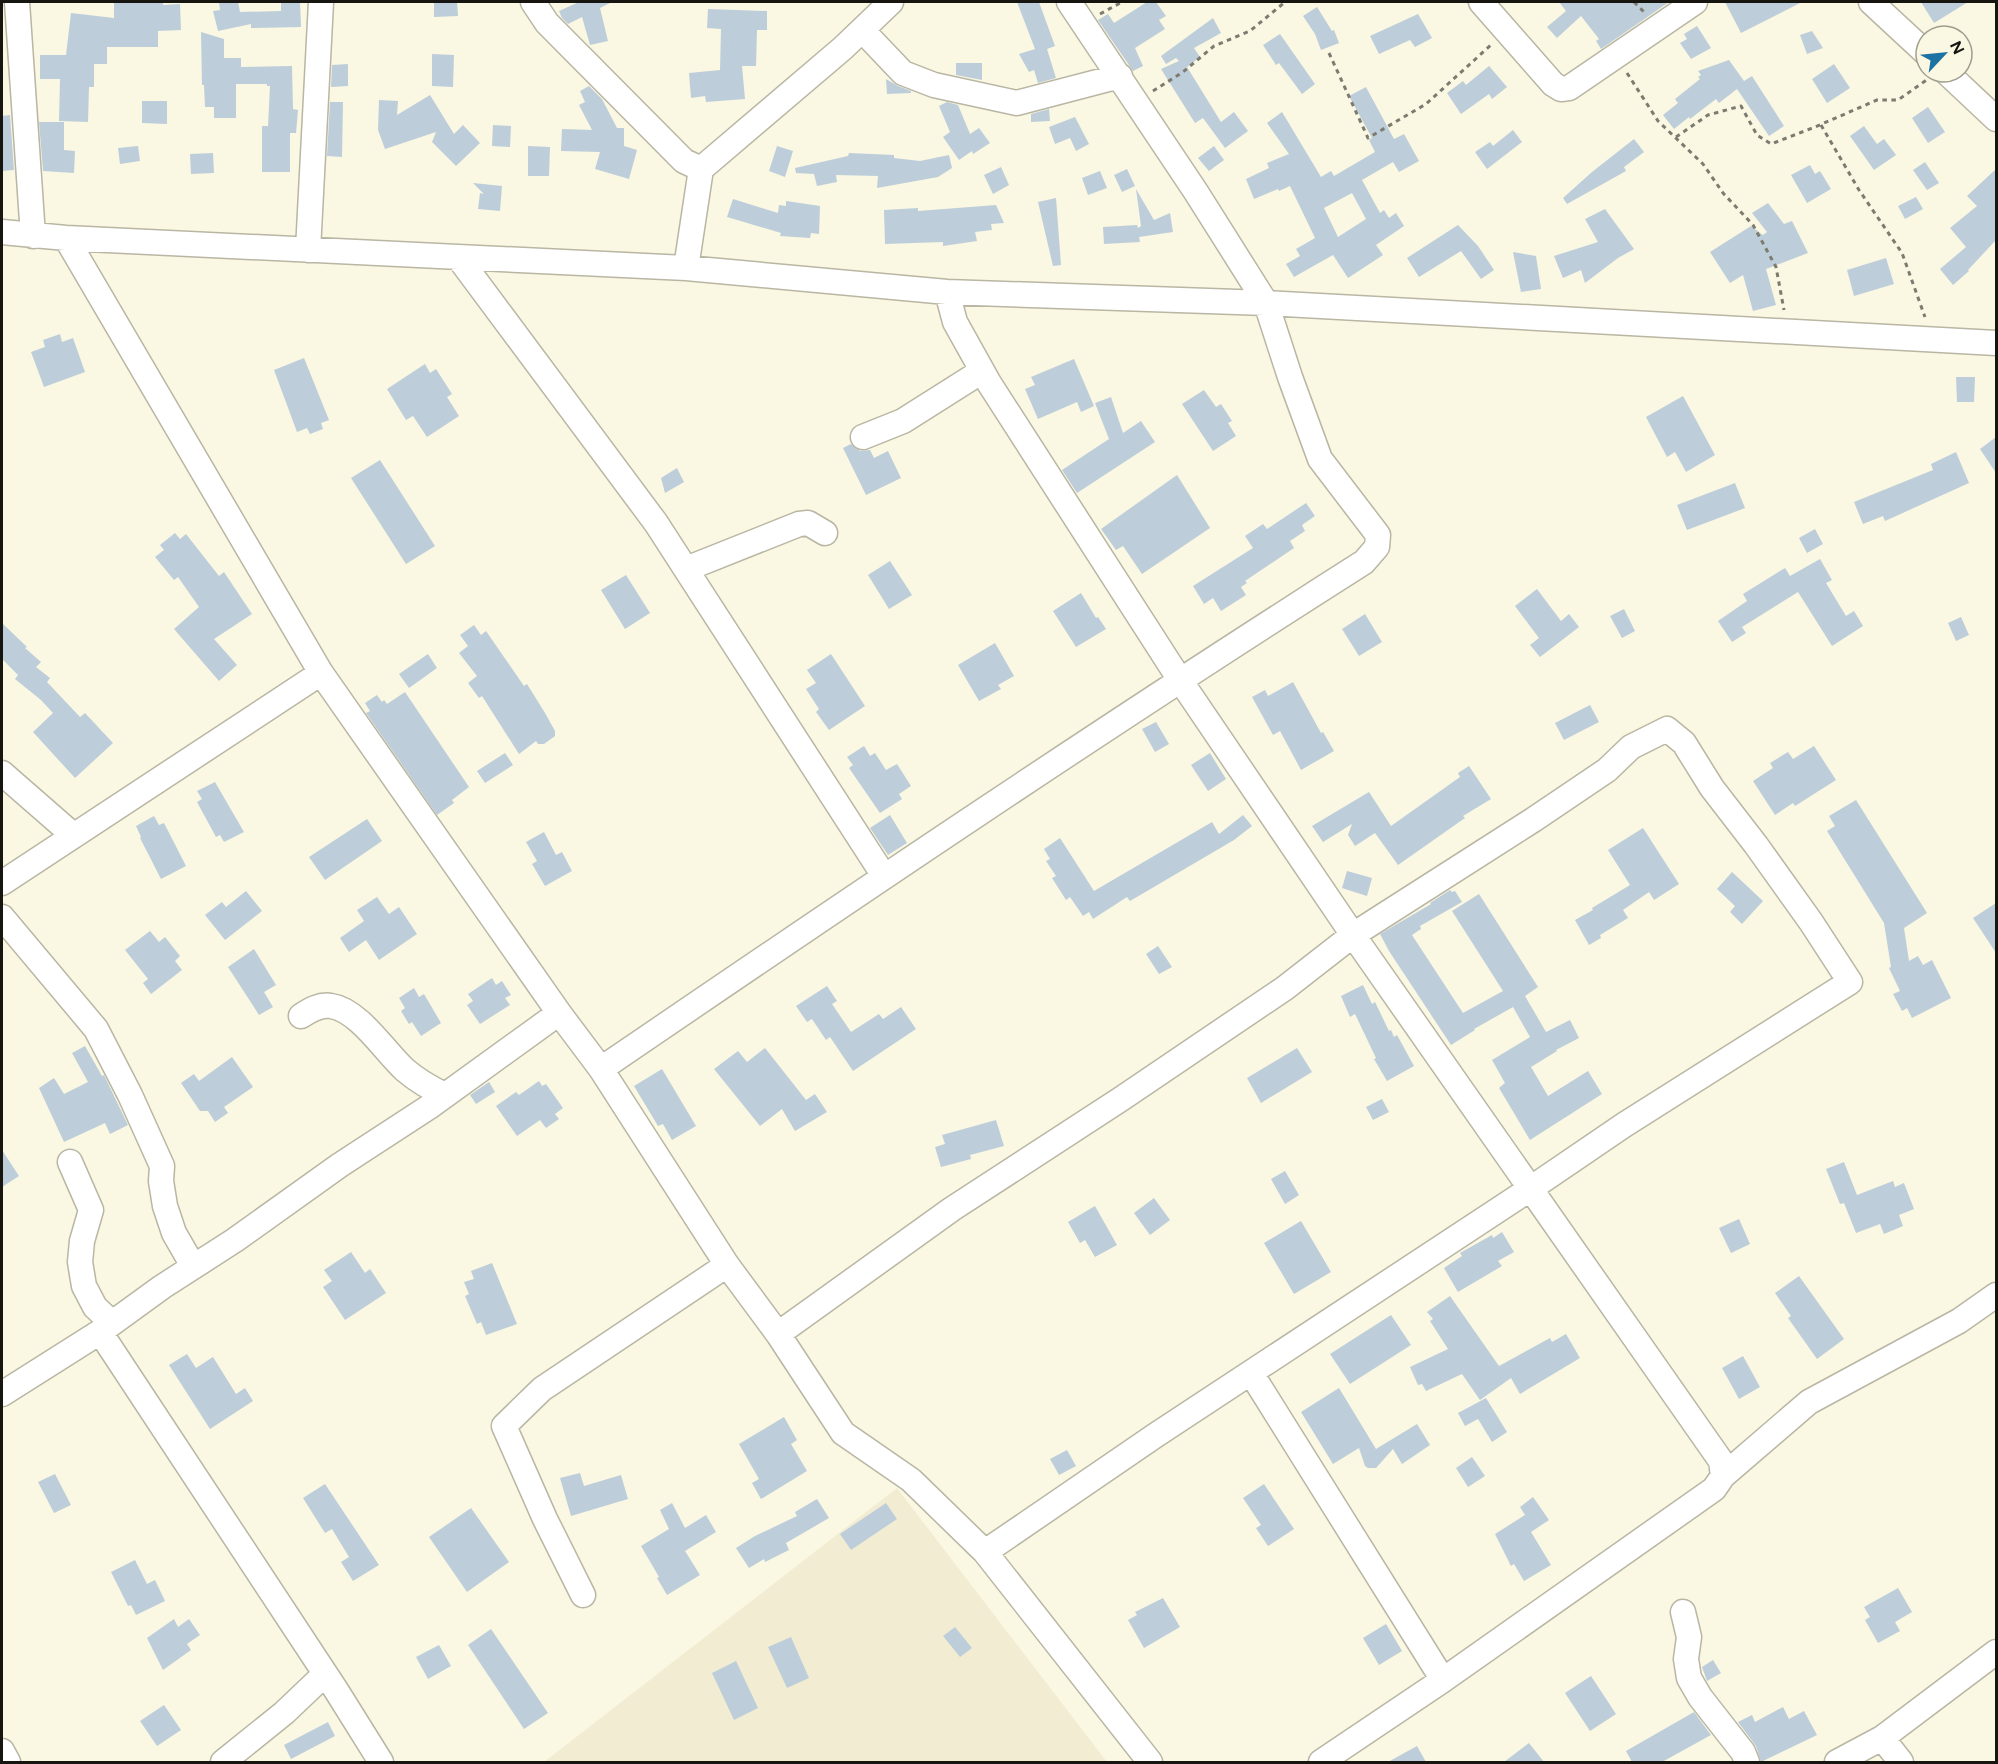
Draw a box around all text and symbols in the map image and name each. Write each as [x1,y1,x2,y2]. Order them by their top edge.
north arrow [1914,24,1974,84]
text: N [1946,38,1968,57]

